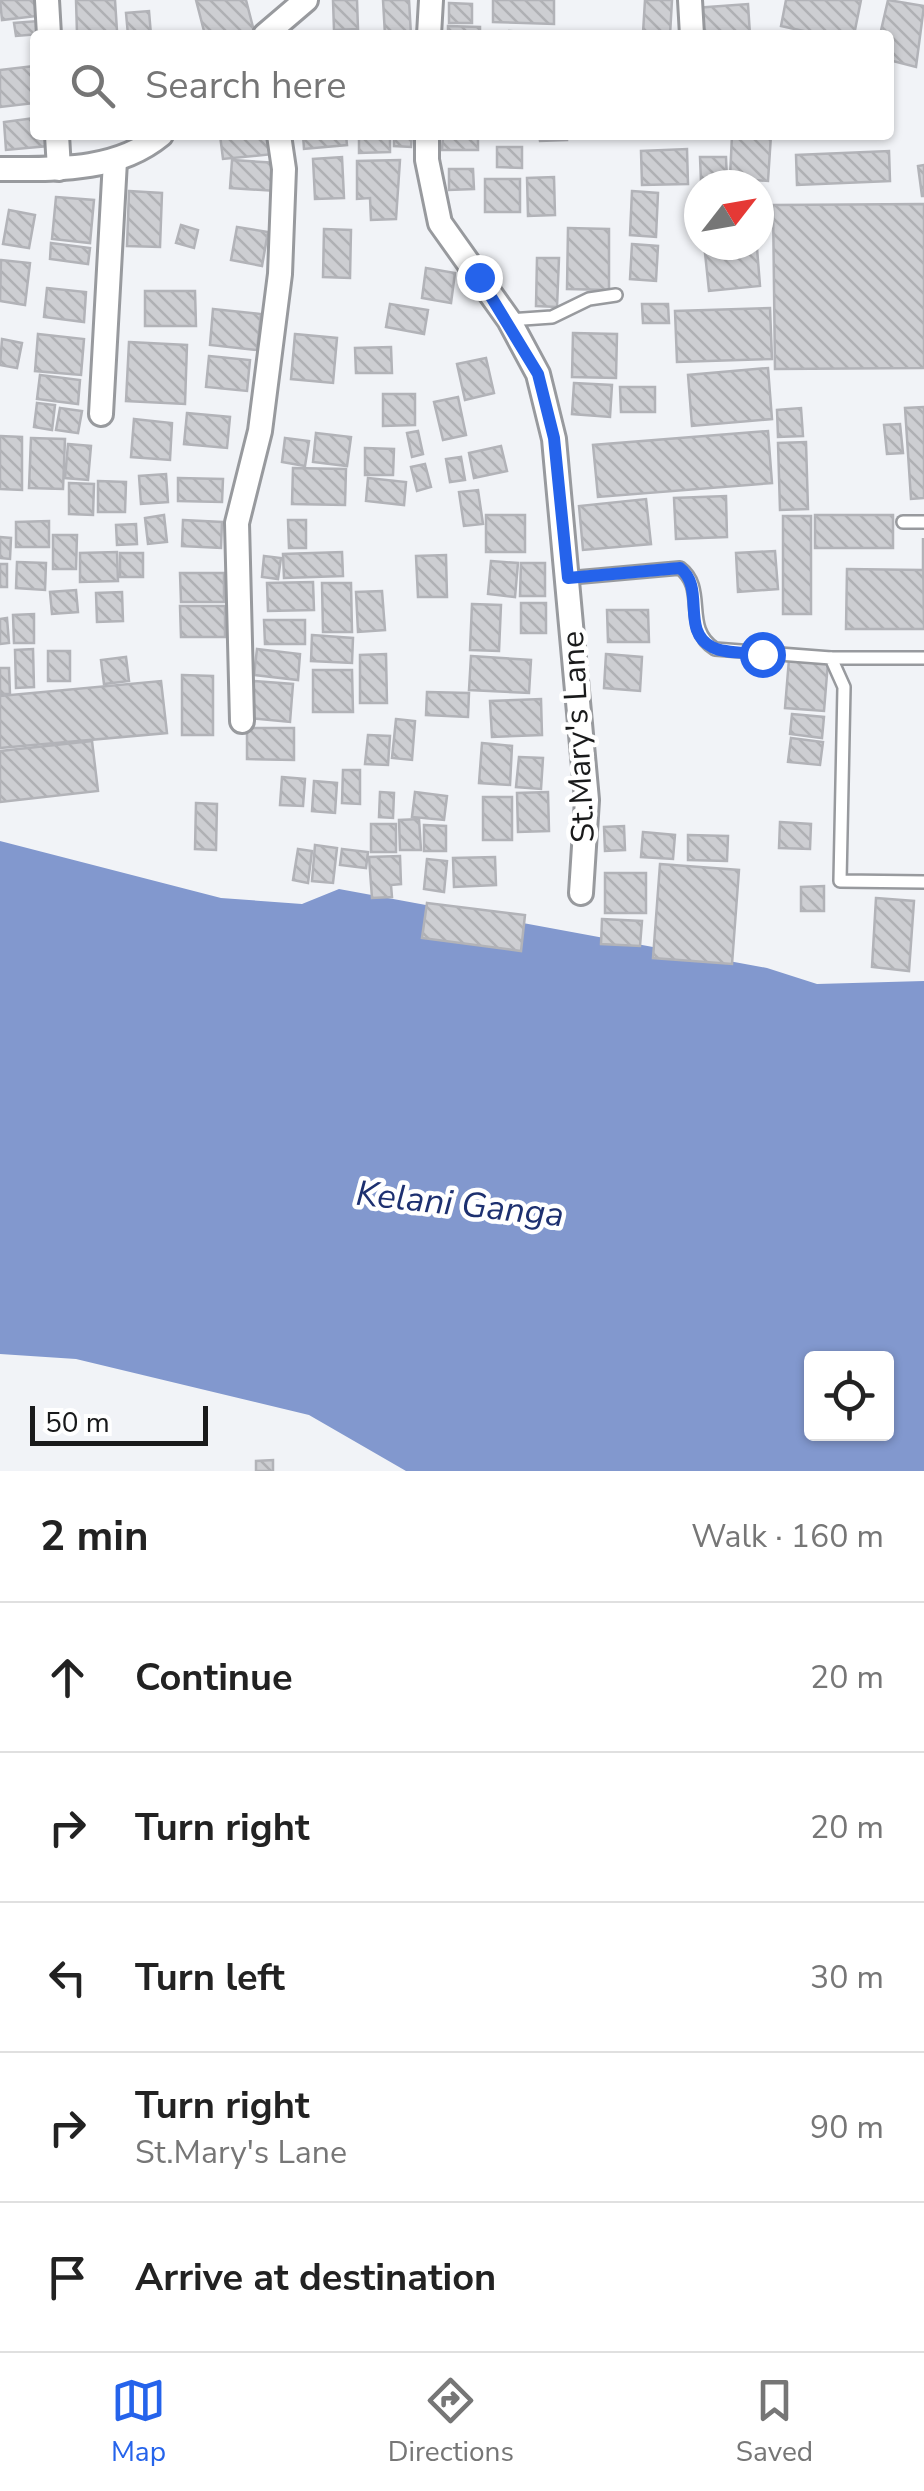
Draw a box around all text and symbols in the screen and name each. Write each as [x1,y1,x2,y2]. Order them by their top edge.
search box [30,30,894,140]
icon: search [65,58,120,113]
text: Search here [145,60,346,111]
north arrow [684,170,774,260]
route end [457,255,503,301]
street label: St.Mary's Lane [551,630,605,844]
route start [740,632,786,678]
water label: Kelani Ganga [354,1170,566,1238]
map controls [804,1351,894,1441]
button: locate [804,1351,894,1441]
scale bar [30,1401,208,1446]
text: 50 m [45,1404,110,1442]
text: 2 min [40,1508,149,1565]
text: Walk · 160 m [691,1515,884,1558]
icon: ahead [40,1650,95,1705]
text: Continue [135,1652,293,1703]
text: 20 m [810,1656,884,1699]
icon: right [40,1800,95,1855]
text: Turn right [135,1802,310,1853]
text: 20 m [810,1806,884,1849]
icon: left [40,1950,95,2005]
text: Turn left [135,1952,285,2003]
text: 30 m [810,1956,884,1999]
text: Turn right [135,2080,310,2131]
icon: right [40,2100,95,2155]
text: 90 m [810,2106,884,2149]
text: St.Mary's Lane [135,2131,347,2174]
icon: arrive [40,2250,95,2305]
text: Arrive at destination [135,2252,496,2303]
tab: Map [111,2373,166,2471]
tab: Directions [388,2373,514,2471]
tab: Saved [736,2373,813,2471]

